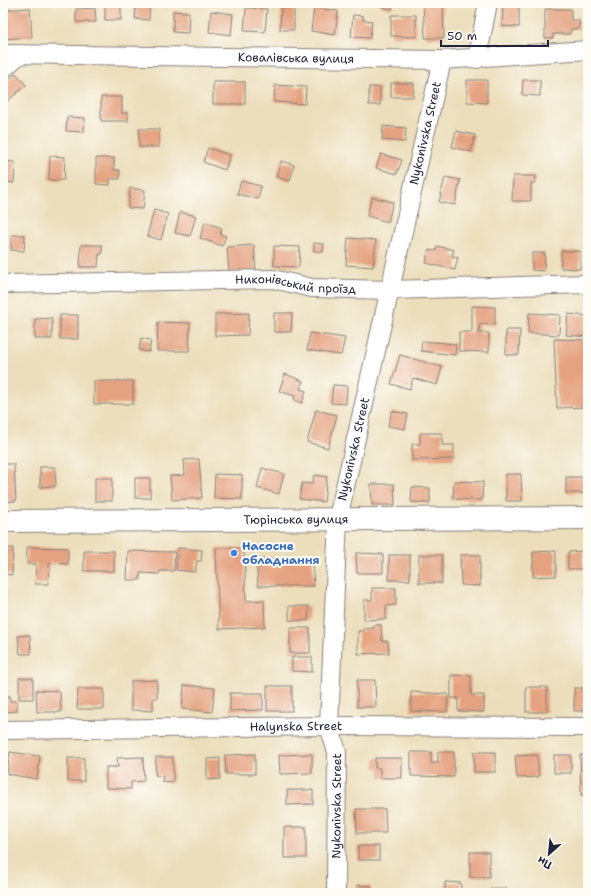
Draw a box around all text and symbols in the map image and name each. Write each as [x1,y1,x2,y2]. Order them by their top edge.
scale bar [441,22,548,48]
text: 50 m [447,28,477,44]
street label: Ковалівська вулиця [238,49,354,67]
street label: Nykonivska Street [406,80,445,186]
street label: Никонівський проїзд [235,271,356,297]
street label: Nykonivska Street [334,396,373,502]
street label: Тюрінська вулиця [244,511,348,528]
place label: Насосне обладнання [242,538,320,568]
marker: Насосне обладнання [229,548,239,558]
street label: Halynska Street [250,718,342,735]
street label: Nykonivska Street [328,753,345,859]
north arrow [529,834,569,874]
text: Пн [535,852,555,872]

